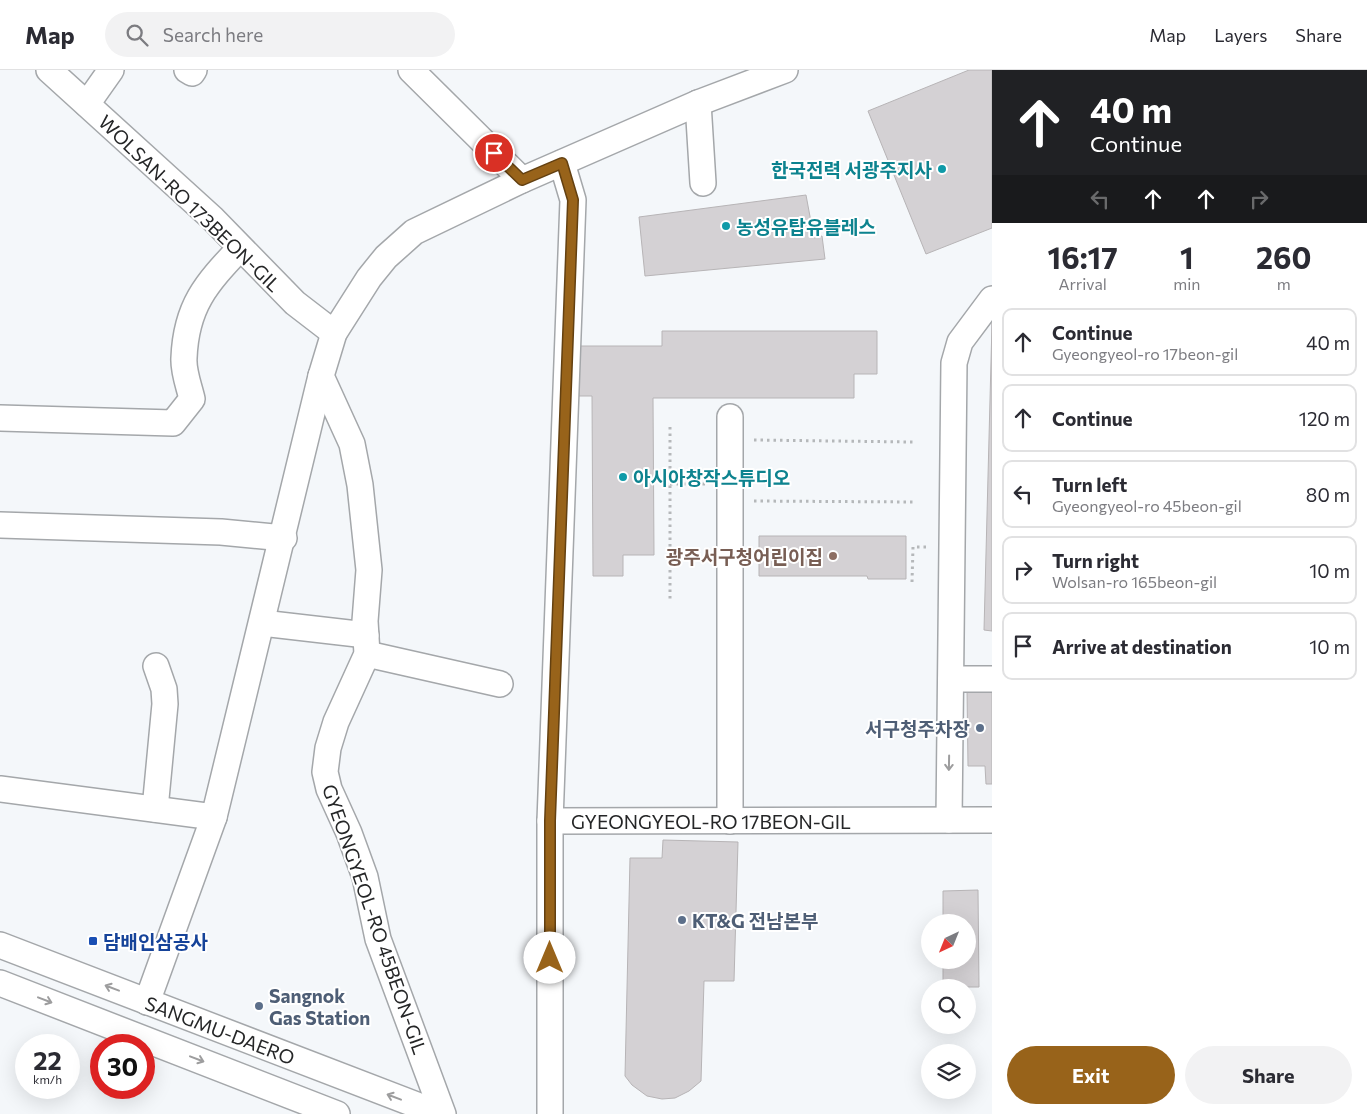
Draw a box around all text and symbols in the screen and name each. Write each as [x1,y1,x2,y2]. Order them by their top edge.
search box [105,12,455,57]
text: Map [25,20,75,49]
icon: search [123,21,151,49]
text: Search here [163,23,263,46]
text: Map [1149,24,1186,46]
text: Layers [1214,24,1267,46]
text: Share [1295,24,1342,46]
text: 40 m [1090,87,1172,130]
icon: ahead [1007,90,1072,155]
street label: WOLSAN-RO 173BEON-GIL [94,110,286,296]
text: Continue [1090,130,1182,157]
pin [473,132,515,174]
icon: arrive [480,139,508,167]
place label: 한국전력 서광주지사 [771,158,933,181]
marker: 한국전력 서광주지사 [936,163,948,175]
icon: left [1086,185,1114,213]
icon: ahead [1139,185,1167,213]
icon: ahead [1192,185,1220,213]
icon: right [1245,185,1273,213]
place label: 농성유탑유블레스 [736,215,876,238]
marker: 농성유탑유블레스 [720,220,732,232]
text: 16:17 [1048,238,1118,275]
text: 1 [1180,238,1194,275]
text: 260 [1256,238,1311,275]
text: Arrival [1058,274,1107,293]
text: min [1173,274,1201,293]
text: m [1277,274,1291,293]
text: Continue [1052,321,1132,344]
icon: ahead [1009,328,1037,356]
text: 40 m [1306,331,1350,354]
text: Gyeongyeol-ro 17beon-gil [1052,344,1238,363]
icon: ahead [1009,404,1037,432]
text: Continue [1052,407,1132,430]
text: 120 m [1299,407,1350,430]
place label: 아시아창작스튜디오 [633,466,790,489]
marker: 아시아창작스튜디오 [617,471,629,483]
text: Turn left [1052,473,1127,496]
icon: left [1009,480,1037,508]
text: 80 m [1306,483,1350,506]
text: Gyeongyeol-ro 45beon-gil [1052,496,1242,515]
place label: 광주서구청어린이집 [666,545,823,568]
text: Turn right [1052,549,1139,572]
marker: 광주서구청어린이집 [827,550,839,562]
icon: right [1009,556,1037,584]
text: 10 m [1309,559,1350,582]
text: Wolsan-ro 165beon-gil [1052,572,1217,591]
icon: arrive [1009,632,1037,660]
text: Arrive at destination [1052,635,1232,658]
text: 10 m [1309,635,1350,658]
place label: 서구청주차장 [865,717,970,740]
marker: 서구청주차장 [974,722,986,734]
one-way arrow [945,755,954,771]
street label: GYEONGYEOL-RO 45BEON-GIL [318,781,432,1057]
street label: GYEONGYEOL-RO 17BEON-GIL [571,810,851,833]
place label: KT&G 전남본부 [692,909,819,932]
marker: KT&G 전남본부 [676,914,688,926]
north arrow [921,914,976,969]
map controls [921,914,976,1099]
place label: 담배인삼공사 [103,930,208,953]
position arrow [523,931,575,983]
marker: 담배인삼공사 [87,935,99,947]
button: search [921,979,976,1034]
one-way arrow [105,983,120,992]
place label: Sangnok Gas Station [269,984,370,1029]
street label: SANGMU-DAERO [142,991,298,1069]
one-way arrow [37,996,53,1005]
marker: Sangnok Gas Station [253,1000,265,1012]
speed limit sign: 30 [90,1034,155,1099]
button: layers [921,1044,976,1099]
text: 22 [33,1045,62,1075]
button: Exit [1007,1046,1175,1104]
button: Share [1185,1046,1352,1104]
one-way arrow [189,1055,204,1064]
text: km/h [33,1072,62,1086]
one-way arrow [387,1091,402,1101]

